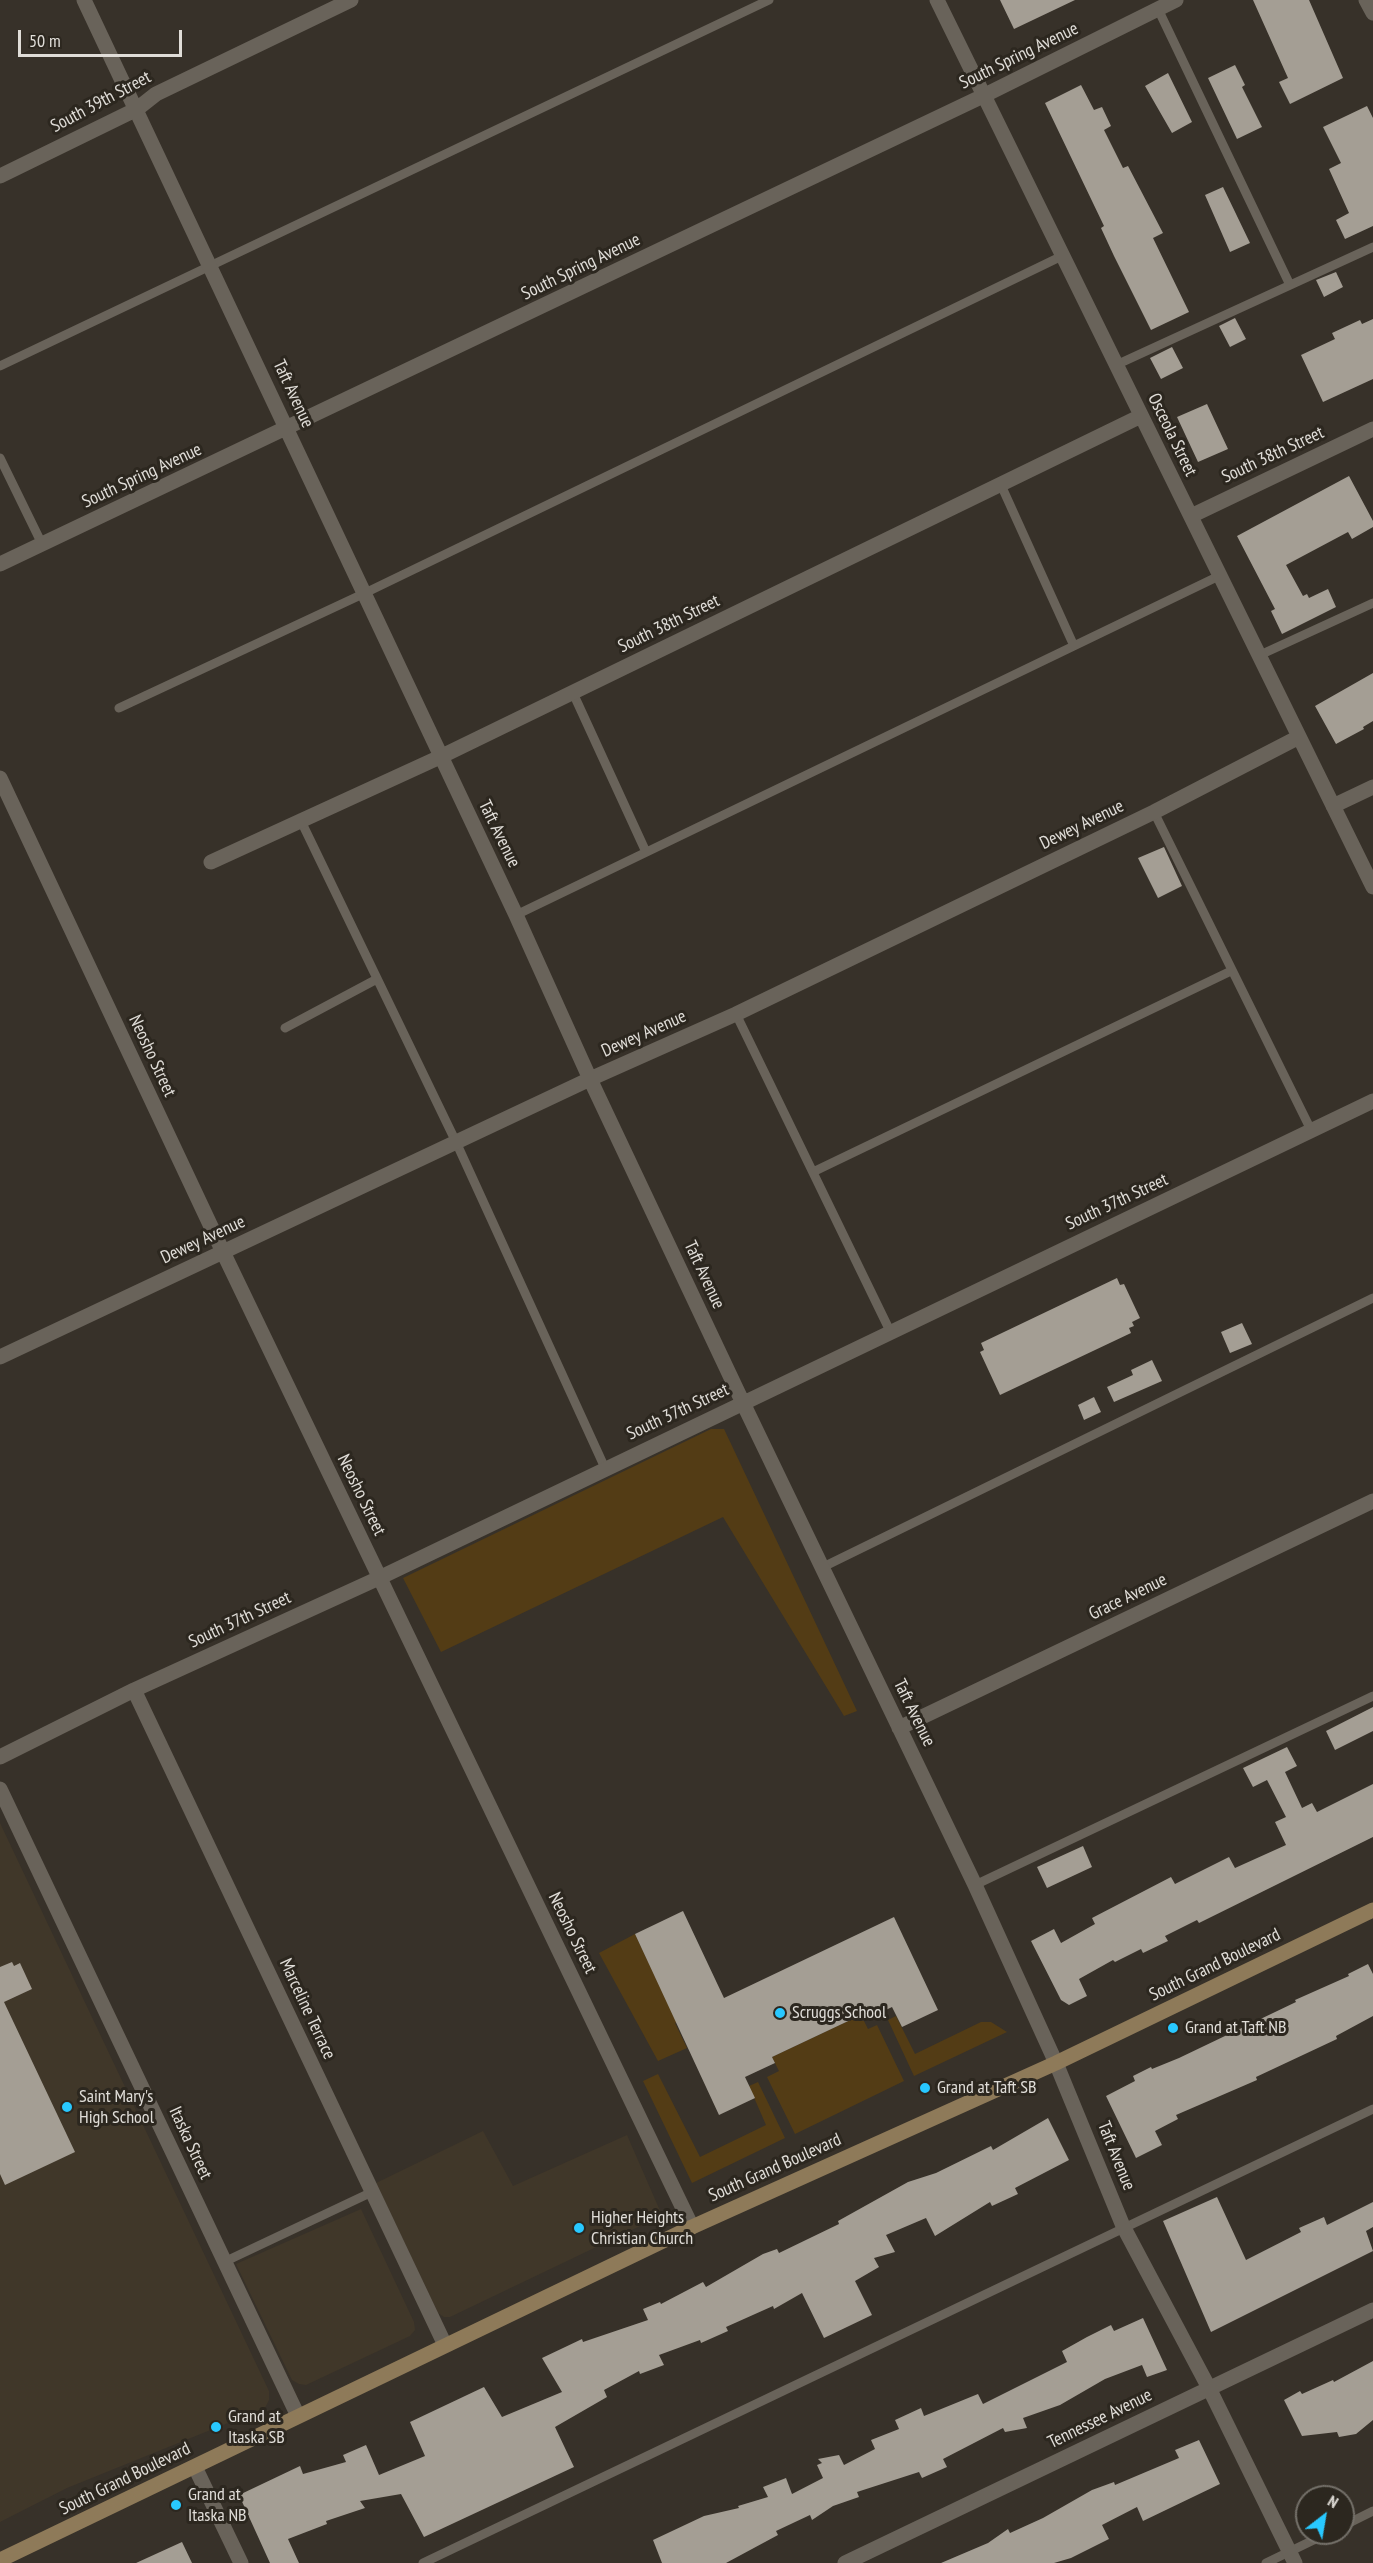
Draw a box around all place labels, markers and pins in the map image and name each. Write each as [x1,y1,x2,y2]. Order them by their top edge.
place label: Scruggs School [792,2002,886,2024]
marker: Scruggs School [773,2006,787,2020]
place label: Grand at Taft NB [1185,2017,1287,2039]
marker: Grand at Taft NB [1166,2021,1180,2035]
place label: Grand at Taft SB [937,2077,1037,2099]
marker: Grand at Taft SB [918,2081,932,2095]
place label: Saint Mary's High School [79,2086,154,2128]
marker: Saint Mary's High School [60,2100,74,2114]
place label: Higher Heights Christian Church [591,2207,693,2250]
marker: Higher Heights Christian Church [572,2221,586,2235]
place label: Grand at Itaska SB [228,2406,285,2448]
marker: Grand at Itaska SB [209,2420,223,2434]
place label: Grand at Itaska NB [188,2484,247,2526]
marker: Grand at Itaska NB [169,2498,183,2512]

